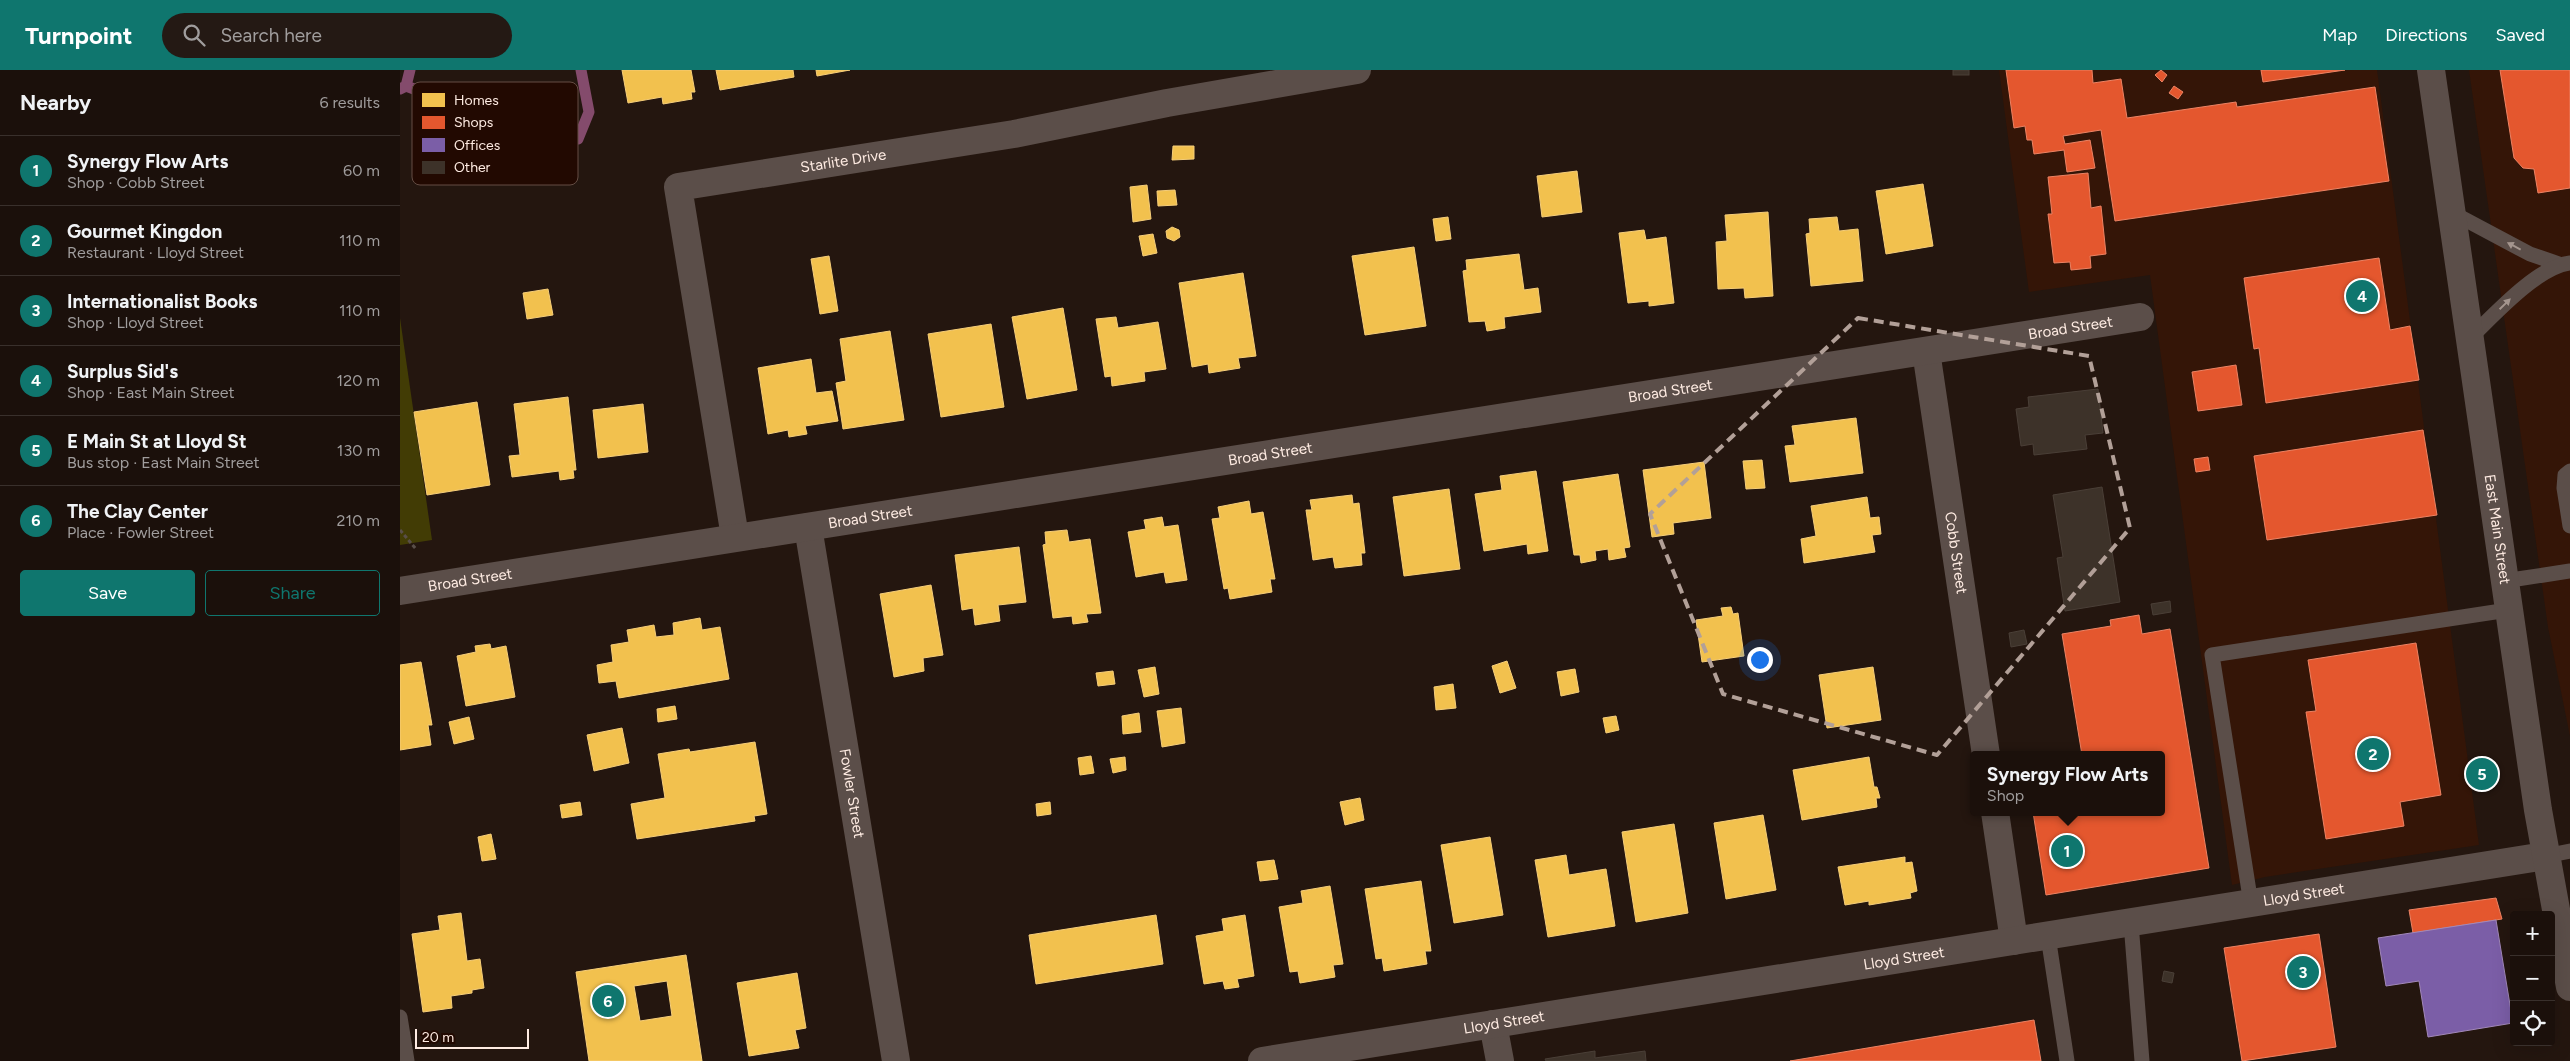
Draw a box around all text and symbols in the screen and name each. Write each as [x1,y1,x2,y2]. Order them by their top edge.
search box [162,13,512,58]
text: Turnpoint [25,21,132,50]
icon: search [180,21,208,49]
text: Search here [220,24,322,47]
text: Map [2322,24,2357,46]
text: Directions [2385,24,2467,46]
text: Saved [2495,24,2545,46]
legend [412,82,578,185]
text: Nearby [20,90,91,115]
text: Homes [454,92,499,109]
text: 6 results [319,93,380,112]
text: Shops [454,114,493,131]
text: Offices [454,137,500,154]
street label: Starlite Drive [799,145,888,177]
text: Synergy Flow Arts [67,150,228,173]
text: Other [454,159,491,176]
text: 1 [33,161,39,180]
text: 60 m [343,161,380,180]
text: Shop · Cobb Street [67,173,205,192]
text: Gourmet Kingdon [67,220,222,243]
text: 2 [31,231,41,250]
text: 110 m [339,231,380,250]
one-way arrow [2507,242,2522,250]
text: Restaurant · Lloyd Street [67,243,244,262]
pin: 4 [2346,277,2378,315]
text: Internationalist Books [67,290,257,313]
one-way arrow [2499,298,2511,310]
text: 3 [32,301,40,320]
text: 110 m [339,301,380,320]
street label: Broad Street [2027,312,2114,343]
text: Shop · Lloyd Street [67,313,204,332]
text: Surplus Sid's [67,360,178,383]
text: 4 [31,371,41,390]
text: 120 m [337,371,380,390]
street label: Broad Street [1627,375,1714,406]
text: Shop · East Main Street [67,383,235,402]
text: E Main St at Lloyd St [67,430,247,453]
street label: Broad Street [1227,438,1314,469]
text: 5 [31,441,41,460]
text: 130 m [337,441,380,460]
text: Bus stop · East Main Street [67,453,259,472]
street label: East Main Street [2481,473,2514,586]
text: The Clay Center [67,500,208,523]
street label: Broad Street [827,501,914,532]
street label: Cobb Street [1941,510,1971,595]
text: 6 [31,511,41,530]
text: 210 m [337,511,380,530]
text: Place · Fowler Street [67,523,214,542]
street label: Broad Street [427,564,514,595]
button: Save [20,570,195,616]
button: Share [205,570,380,616]
your location [1747,647,1773,673]
pin: 2 [2357,735,2389,773]
street label: Fowler Street [836,747,868,840]
popup [1970,751,2165,816]
pin: 5 [2466,755,2498,793]
text: Synergy Flow Arts [1987,763,2148,786]
text: Shop [1987,786,2024,805]
pin: 1 [2051,832,2083,870]
street label: Lloyd Street [2262,879,2346,910]
map controls [2510,911,2555,1046]
button: + [2510,911,2555,956]
street label: Lloyd Street [1862,943,1946,974]
pin: 3 [2287,953,2319,991]
button: − [2510,956,2555,1001]
pin: 6 [592,982,624,1020]
button: locate [2510,1001,2555,1046]
street label: Lloyd Street [1462,1007,1546,1038]
scale bar [415,1026,529,1049]
text: 20 m [422,1029,454,1046]

